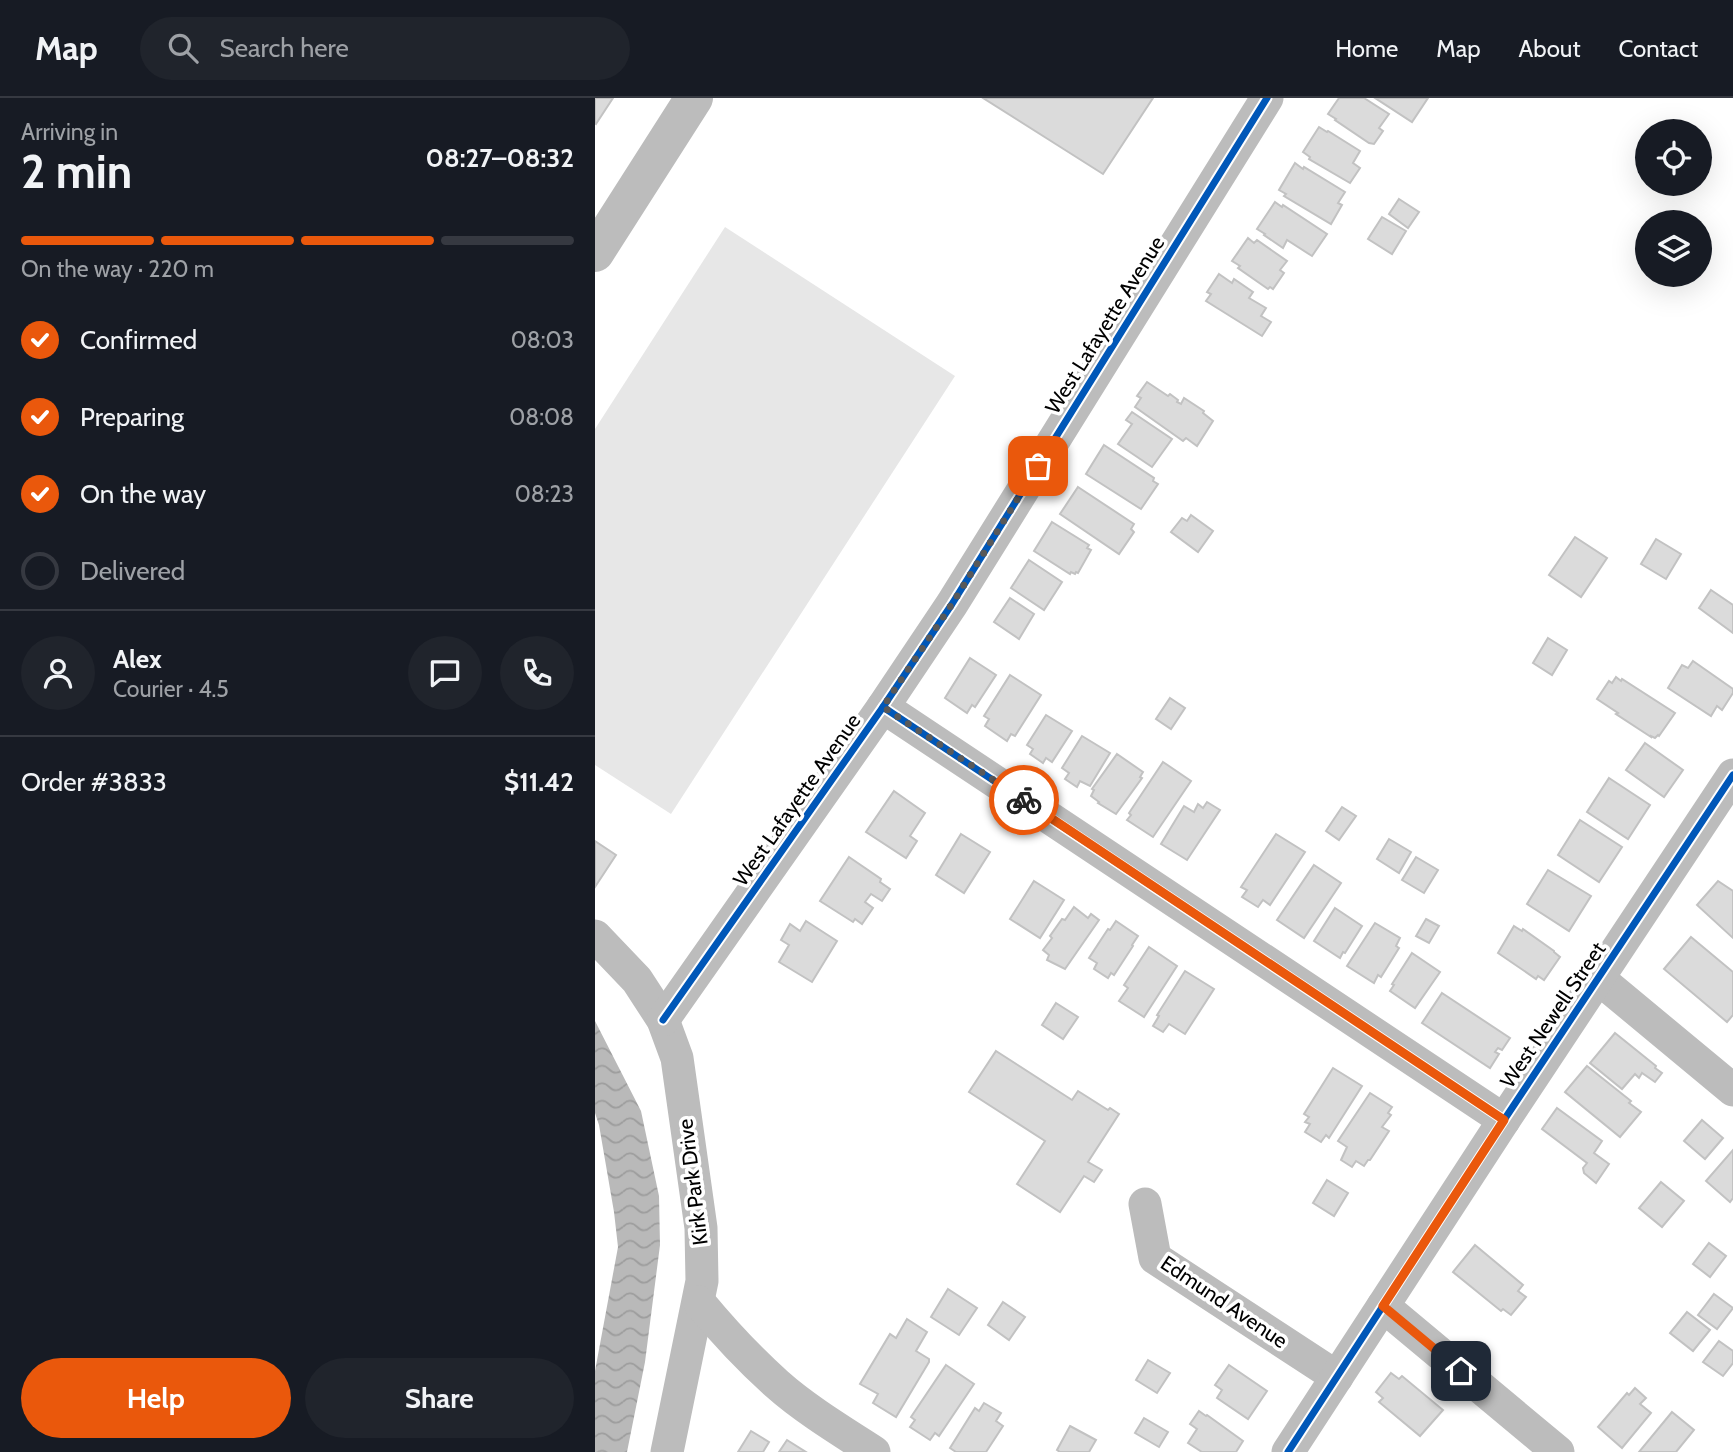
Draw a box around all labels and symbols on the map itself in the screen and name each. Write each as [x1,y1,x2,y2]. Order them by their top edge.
street label: West Lafayette Avenue [1040,231,1170,418]
pin [1008,436,1068,496]
street label: West Lafayette Avenue [728,709,866,891]
courier [989,765,1059,835]
street label: West Newell Street [1495,937,1610,1092]
street label: Kirk Park Drive [672,1117,713,1247]
street label: Edmund Avenue [1156,1250,1292,1353]
pin [1431,1341,1491,1401]

